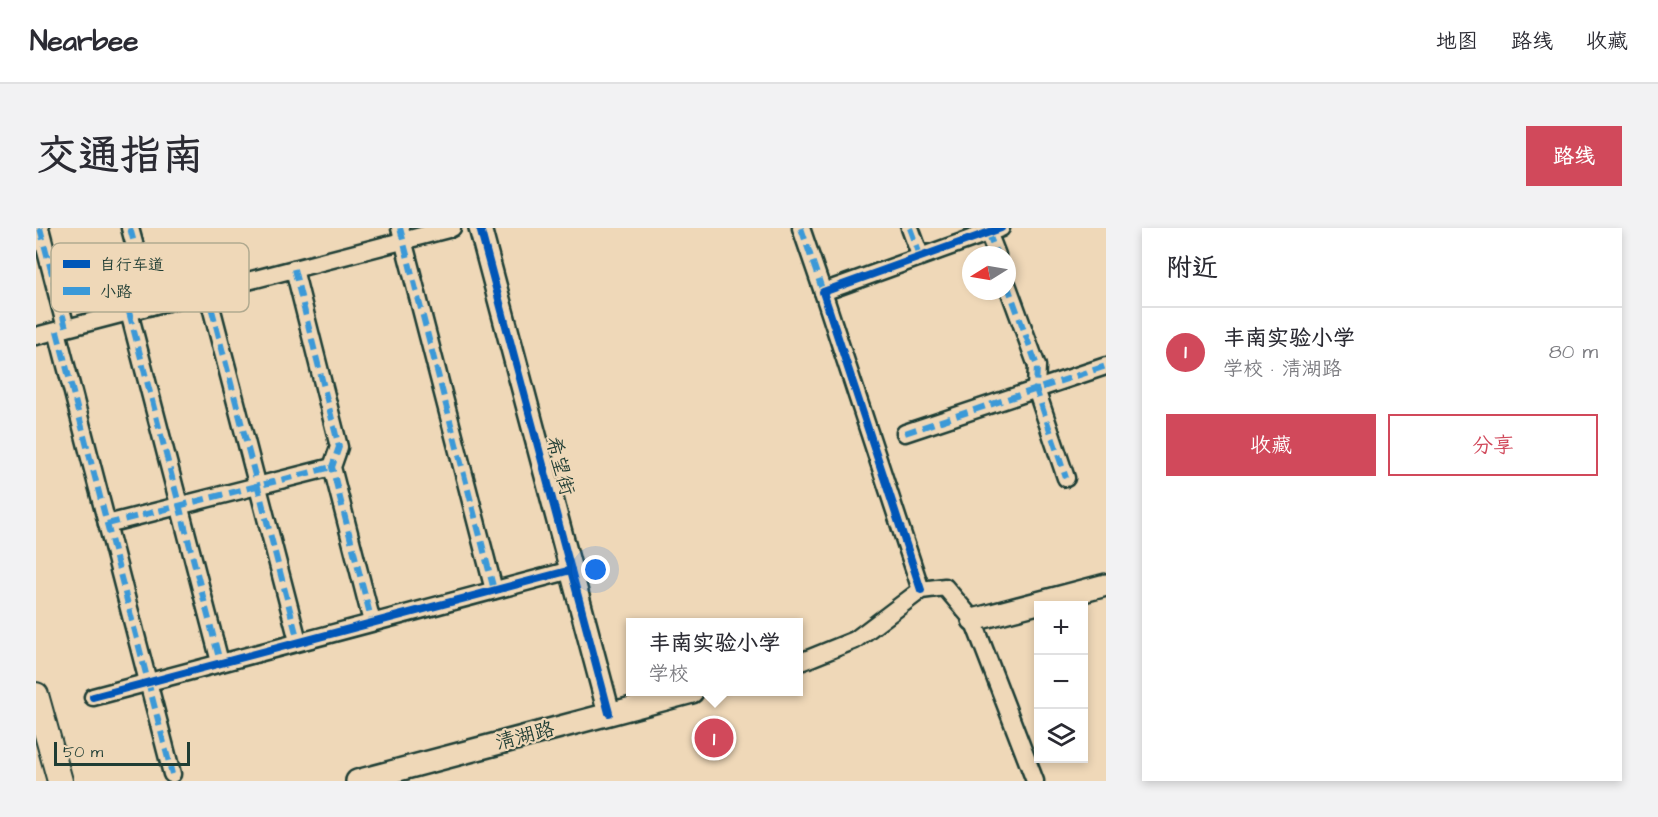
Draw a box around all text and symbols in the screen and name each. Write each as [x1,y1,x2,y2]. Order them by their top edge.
text: Nearbee [30,22,138,61]
text: 地图 [1436,27,1478,56]
text: 路线 [1511,27,1553,56]
text: 收藏 [1586,27,1628,56]
button: 路线 [1526,126,1622,186]
text: 交通指南 [36,128,204,186]
legend [51,243,249,312]
north arrow [962,246,1016,300]
text: 附近 [1166,250,1218,286]
text: 自行车道 [100,254,164,276]
text: 小路 [100,281,132,303]
text: 丰南实验小学 [1223,323,1355,354]
text: 1 [1184,338,1187,366]
text: 80 m [1549,338,1598,366]
text: 学校 · 清湖路 [1223,355,1342,383]
button: 收藏 [1166,414,1376,476]
button: 分享 [1388,414,1598,476]
street label: 希望街 [539,433,581,499]
your location [581,555,610,584]
map controls [1034,601,1088,763]
button: + [1034,601,1088,655]
popup [626,618,803,696]
text: 丰南实验小学 [648,628,781,659]
button: − [1034,655,1088,709]
text: 学校 [648,660,688,688]
button: layers [1034,709,1088,763]
street label: 清湖路 [492,714,559,757]
pin: 1 [694,716,734,760]
scale bar [54,739,190,766]
text: 50 m [63,741,103,763]

